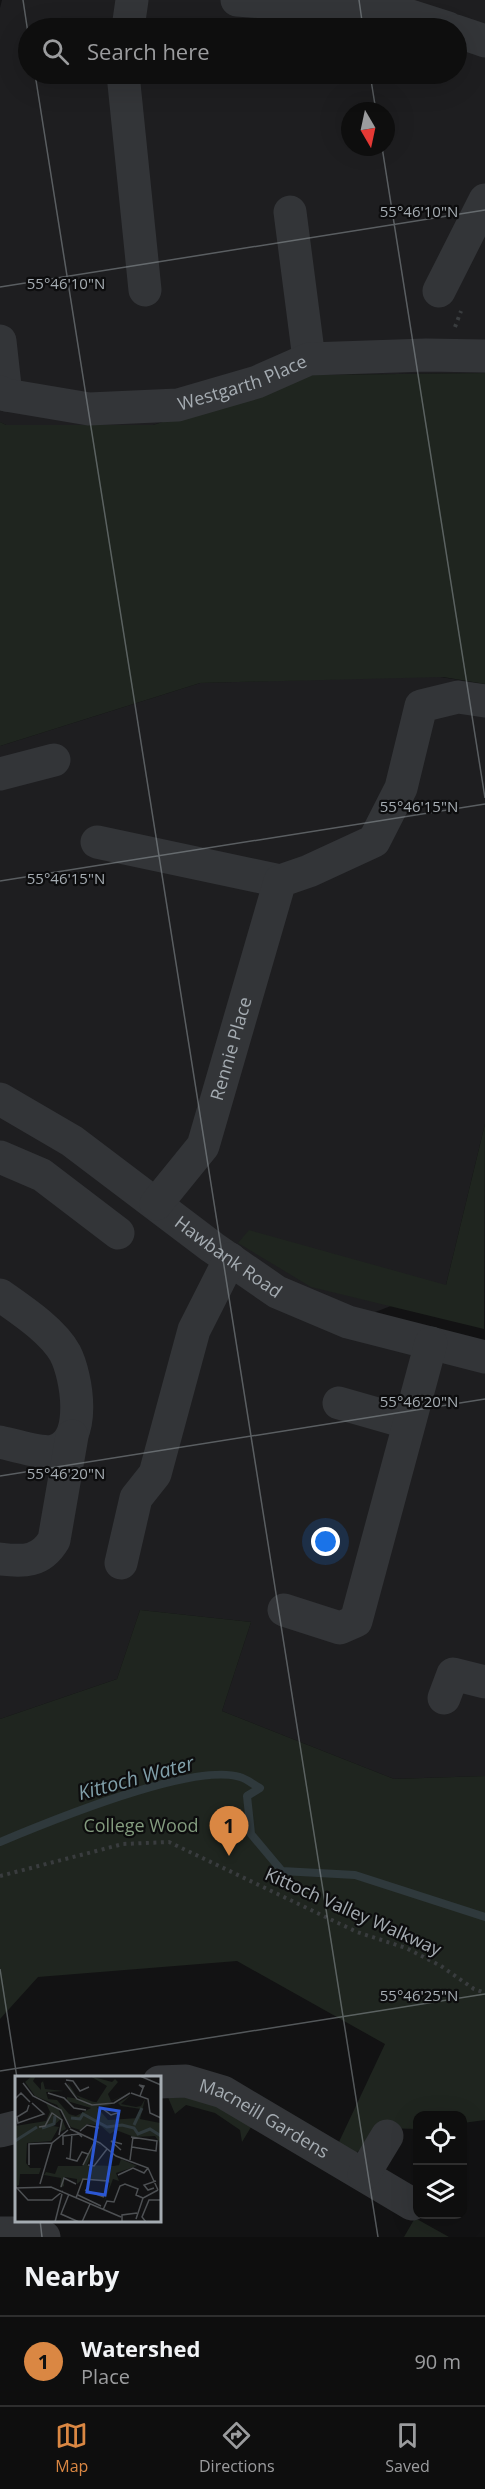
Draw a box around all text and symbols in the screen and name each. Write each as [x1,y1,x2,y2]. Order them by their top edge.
search box [18,18,467,84]
icon: search [39,35,72,68]
text: Search here [87,36,210,66]
north arrow [341,102,395,156]
text: 55°46'10"N [380,201,458,221]
text: 55°46'10"N [27,273,105,293]
street label: Westgarth Place [175,349,310,415]
text: 55°46'15"N [380,796,458,816]
text: 55°46'15"N [27,868,105,888]
street label: Rennie Place [204,994,257,1103]
street label: Hawbank Road [170,1210,287,1303]
text: 55°46'20"N [380,1391,458,1411]
text: 55°46'20"N [27,1463,105,1483]
your location [311,1527,340,1556]
water label: Kittoch Water [75,1749,198,1806]
pin: 1 [210,1806,248,1856]
park label: College Wood [83,1813,199,1837]
street label: Kittoch Valley Walkway [261,1861,446,1961]
text: 55°46'25"N [380,1985,458,2005]
street label: Macneill Gardens [196,2073,334,2163]
inset map [15,2076,160,2222]
map controls [413,2111,467,2219]
button: locate [413,2111,467,2165]
button: layers [413,2165,467,2219]
text: Nearby [24,2258,119,2294]
text: Watershed [81,2333,200,2363]
text: 1 [38,2348,49,2375]
text: 90 m [414,2348,461,2375]
text: Place [81,2363,130,2390]
tab: Map [55,2419,88,2477]
tab: Directions [199,2419,275,2477]
tab: Saved [385,2419,430,2477]

